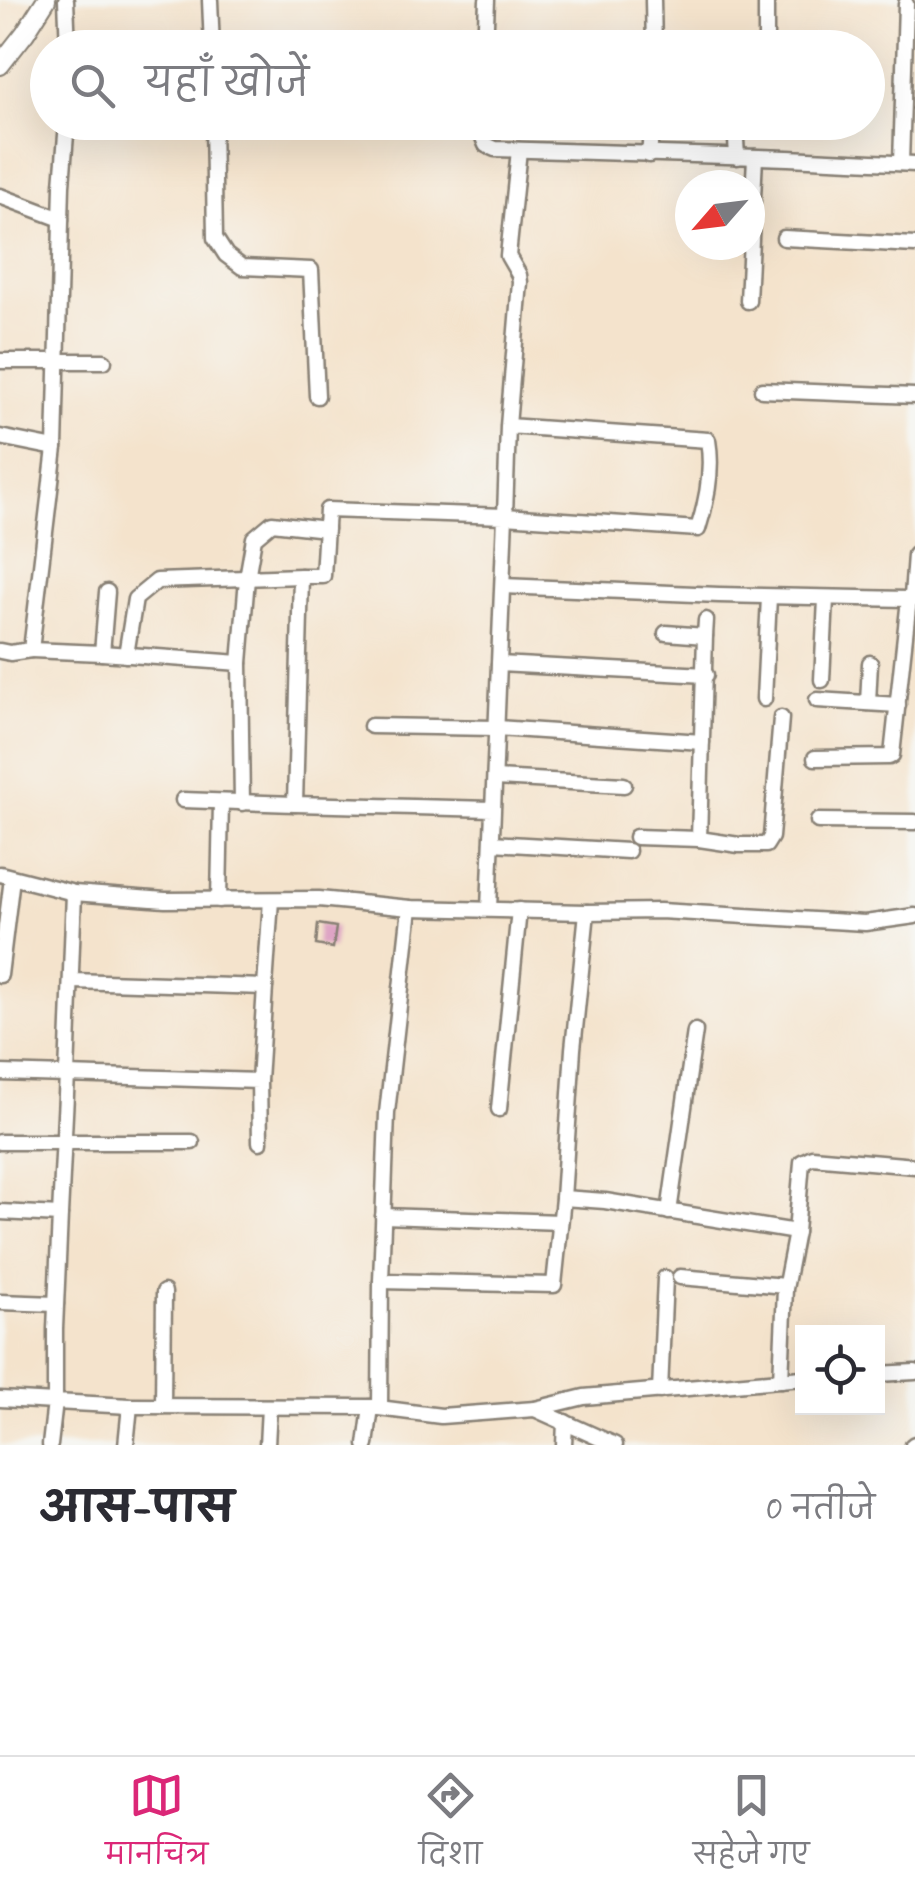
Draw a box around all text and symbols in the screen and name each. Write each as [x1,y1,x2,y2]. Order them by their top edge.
search box [30,30,885,140]
icon: search [65,58,120,113]
text: यहाँ खोजें [145,60,309,109]
north arrow [675,170,765,260]
map controls [795,1325,885,1415]
button: locate [795,1325,885,1415]
text: आस-पास [40,1482,234,1537]
text: 0 नतीजे [765,1489,875,1531]
tab: मानचित्र [105,1768,208,1885]
tab: दिशा [419,1768,482,1885]
tab: सहेजे गए [693,1768,810,1885]

